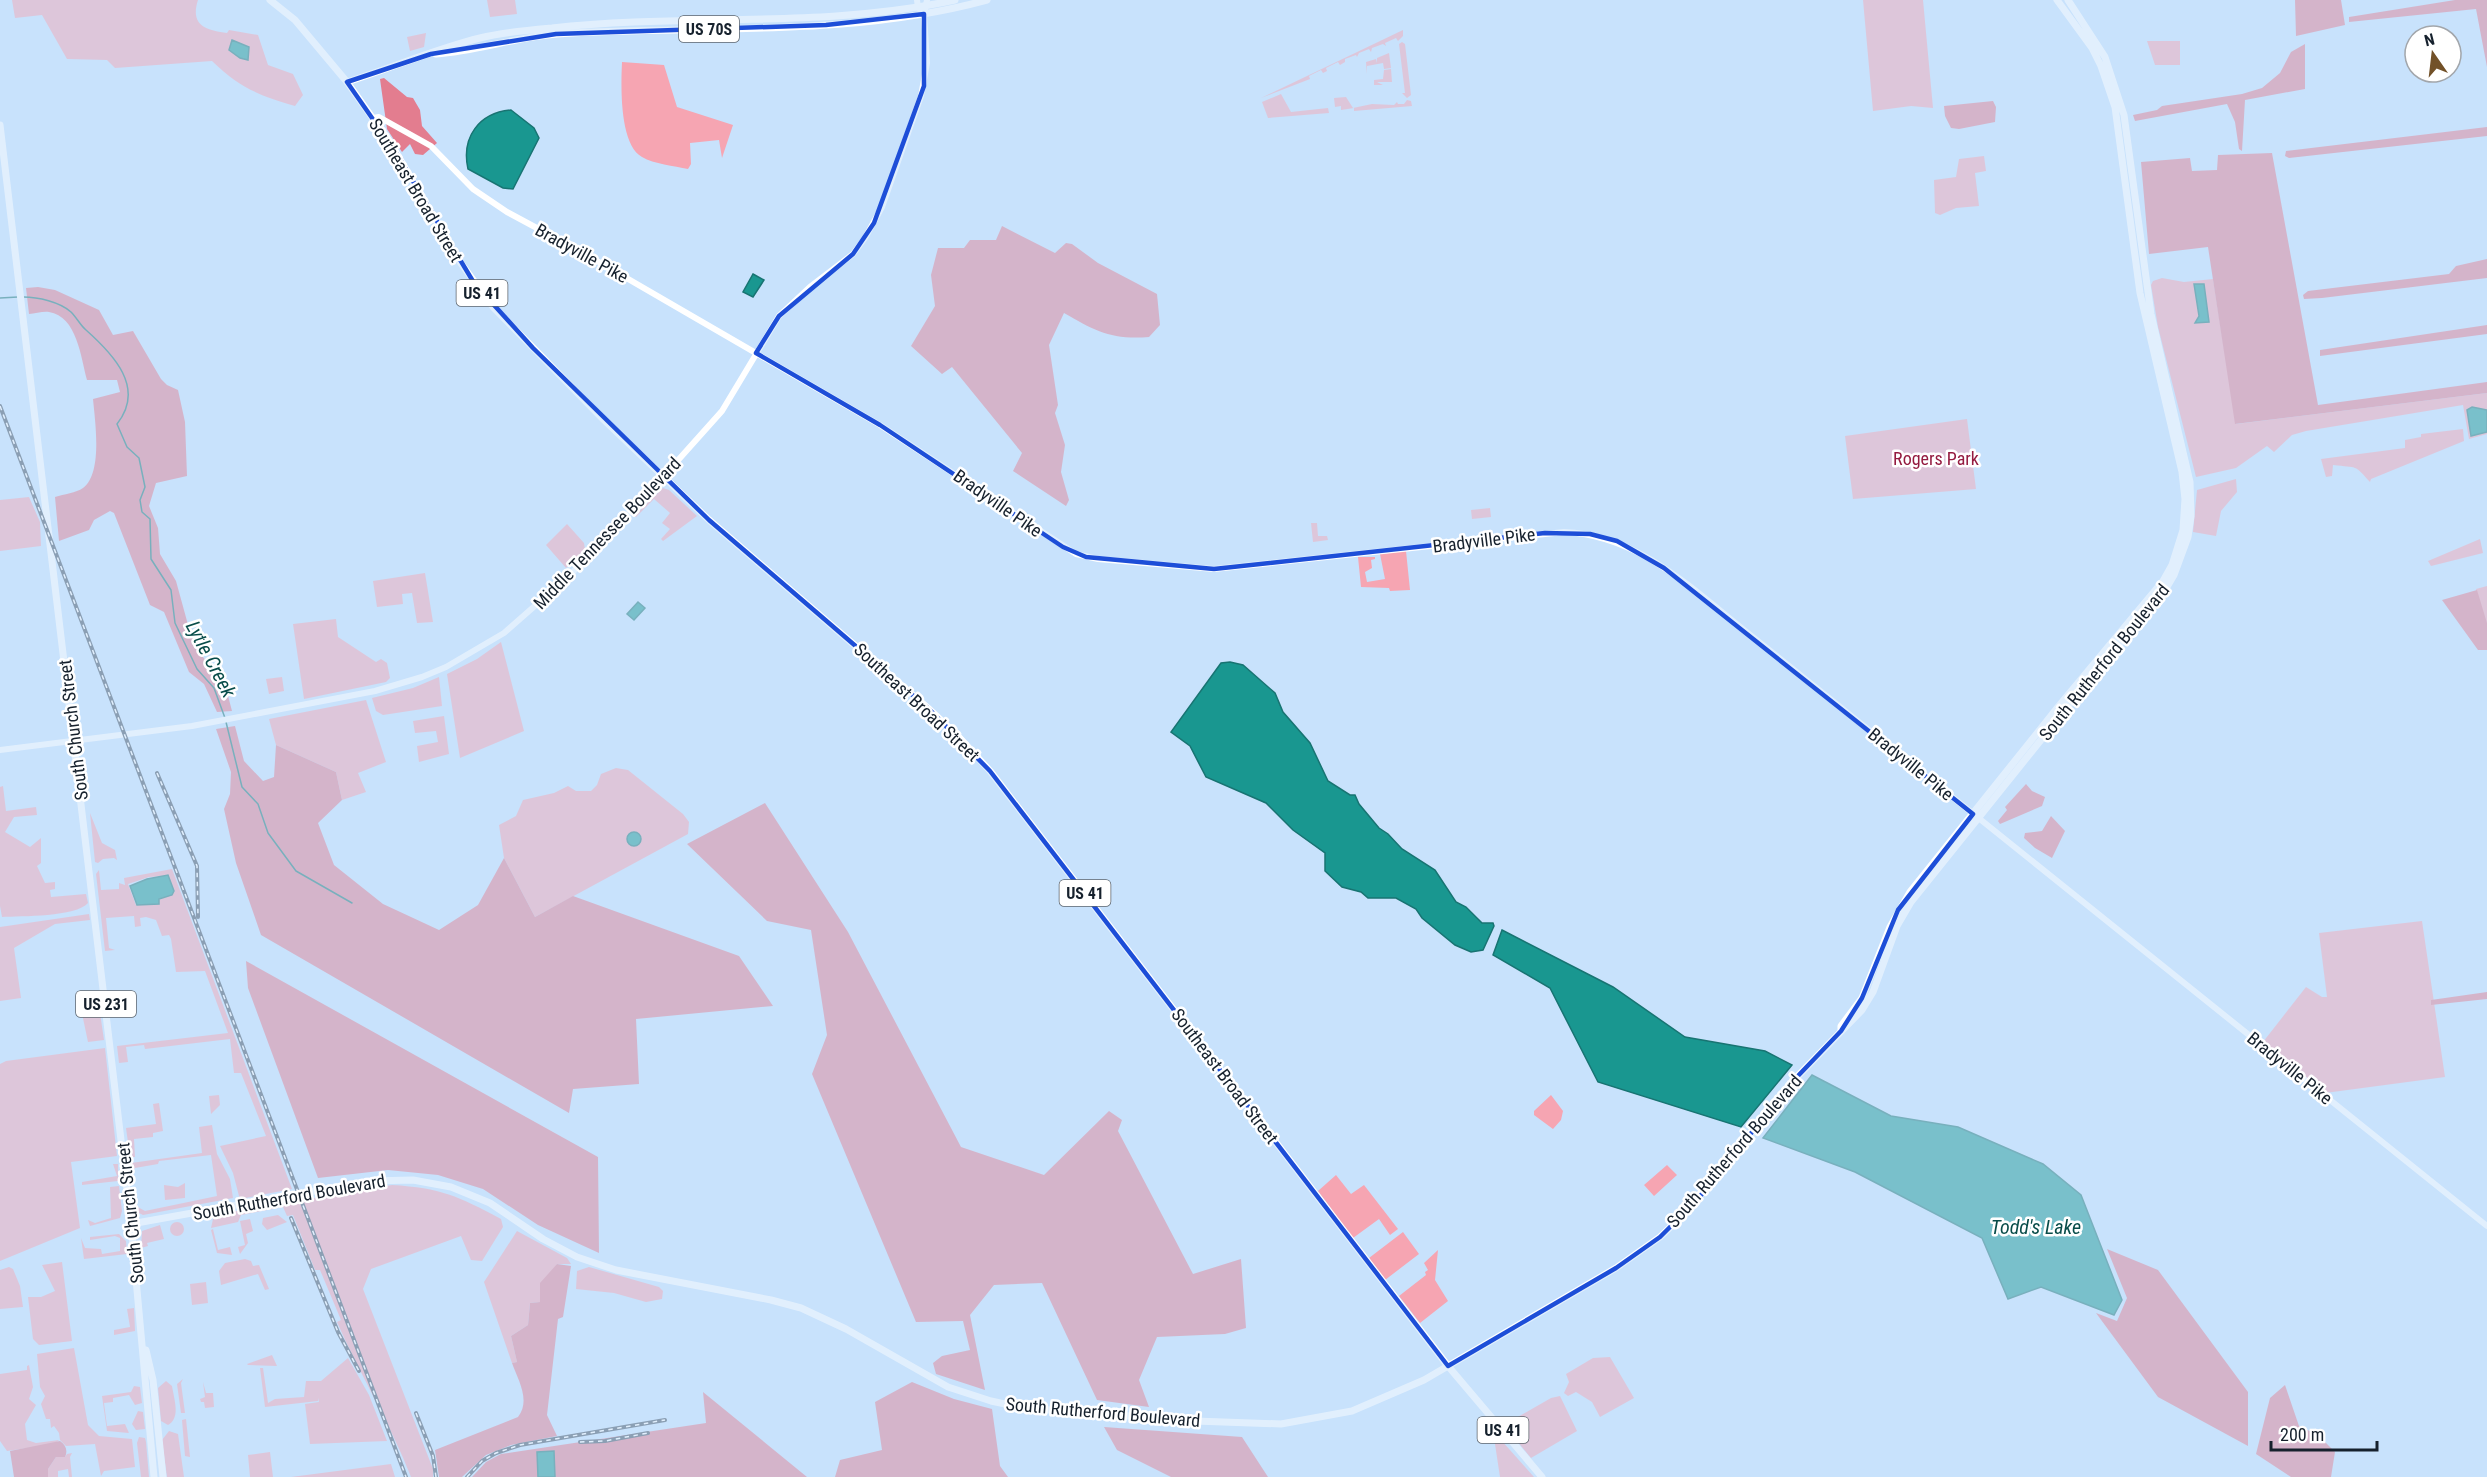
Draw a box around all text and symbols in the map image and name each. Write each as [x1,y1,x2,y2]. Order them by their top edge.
road number: US 70S [679,16,739,42]
north arrow [2403,24,2463,84]
text: N [2422,30,2437,50]
street label: Southeast Broad Street [365,114,467,266]
street label: Bradyville Pike [532,219,632,287]
road number: US 41 [456,280,508,306]
park label: Rogers Park [1893,448,1979,469]
street label: Middle Tennessee Boulevard [529,453,685,613]
street label: Bradyville Pike [950,465,1046,541]
street label: Bradyville Pike [1432,523,1536,557]
street label: South Rutherford Boulevard [2034,580,2174,744]
water label: Lytle Creek [181,617,242,703]
street label: Southeast Broad Street [850,638,984,766]
street label: South Church Street [54,659,92,801]
street label: Bradyville Pike [1864,723,1958,805]
road number: US 41 [1060,880,1110,906]
road number: US 231 [76,991,136,1017]
street label: Southeast Broad Street [1167,1004,1283,1148]
street label: Bradyville Pike [2243,1027,2337,1109]
street label: South Rutherford Boulevard [1662,1070,1806,1232]
street label: South Church Street [112,1142,148,1284]
street label: South Rutherford Boulevard [191,1170,387,1224]
water label: Todd's Lake [1991,1215,2081,1239]
street label: South Rutherford Boulevard [1005,1393,1201,1431]
scale bar [2271,1414,2378,1452]
road number: US 41 [1478,1417,1528,1443]
text: 200 m [2280,1424,2324,1445]

